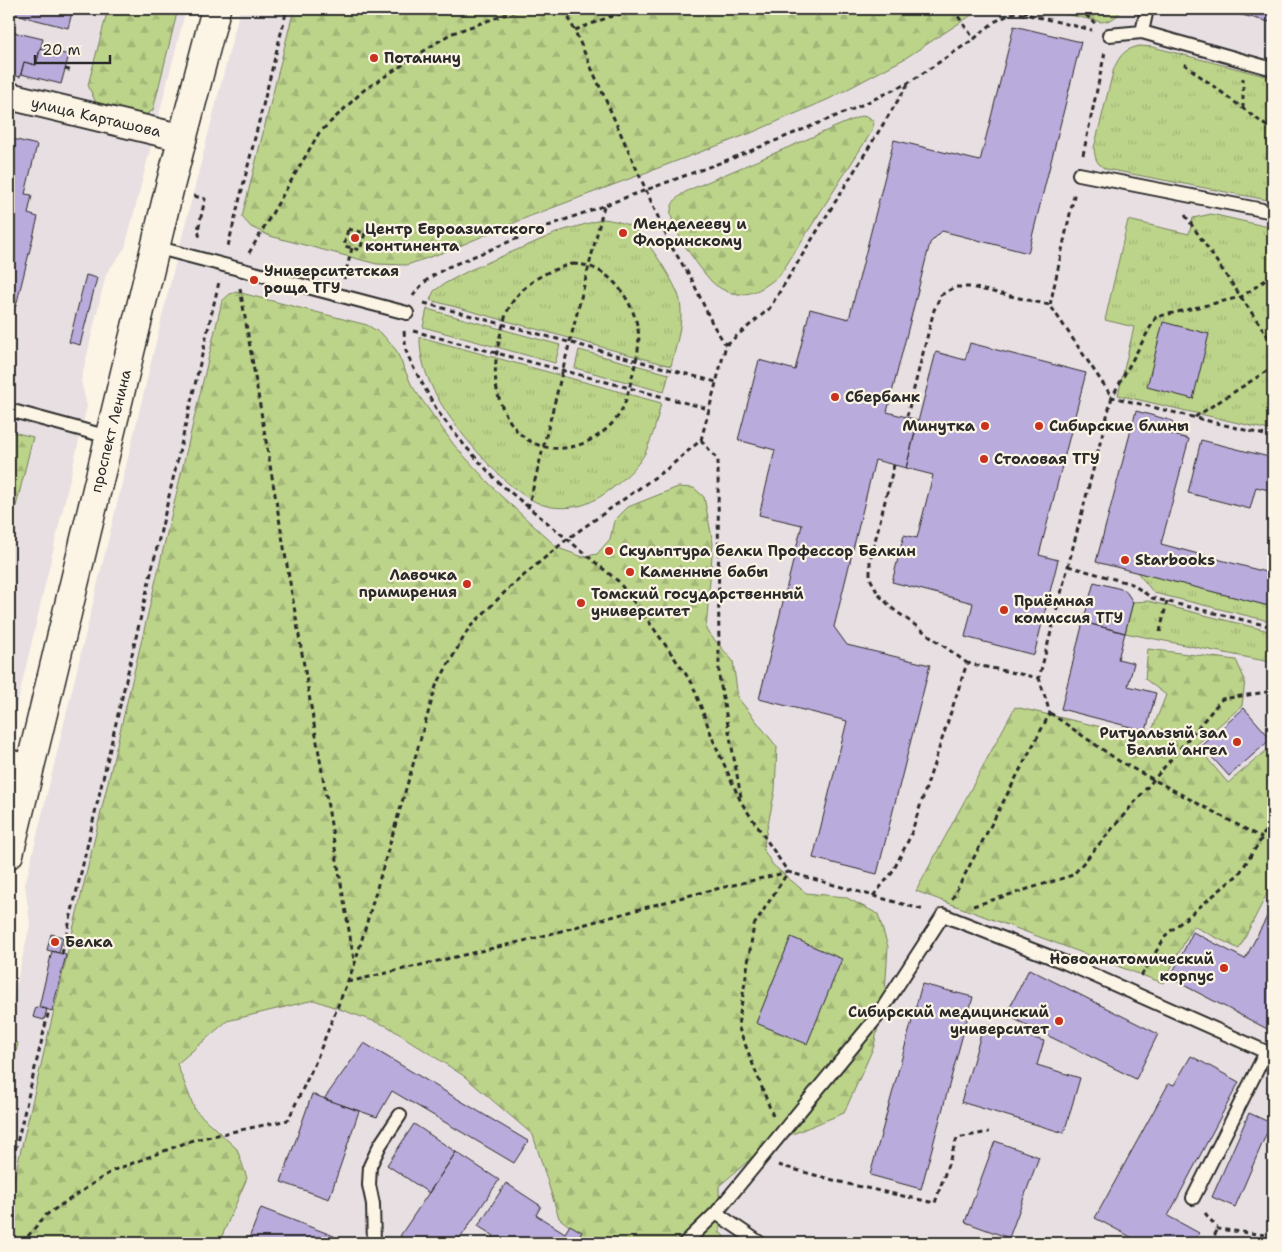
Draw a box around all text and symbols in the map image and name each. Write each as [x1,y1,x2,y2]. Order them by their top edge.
scale bar [35,32,110,64]
text: 20 m [42,40,81,60]
place label: Потанину [384,48,461,68]
marker: Потанину [368,52,380,64]
street label: улица Карташова [29,92,164,142]
place label: Менделееву и Флоринскому [633,214,747,251]
place label: Центр Евроазиатского континента [365,219,545,256]
marker: Менделееву и Флоринскому [617,227,629,239]
marker: Центр Евроазиатского континента [349,232,361,244]
place label: Университетская роща ТГУ [264,261,399,298]
marker: Университетская роща ТГУ [248,274,260,286]
street label: проспект Ленина [86,367,136,495]
place label: Сбербанк [845,387,921,407]
marker: Сбербанк [829,391,841,403]
place label: Минутка [902,416,976,436]
place label: Сибирские блины [1049,416,1189,436]
marker: Минутка [979,420,991,432]
marker: Сибирские блины [1033,420,1045,432]
place label: Столовая ТГУ [994,449,1100,469]
marker: Столовая ТГУ [978,453,990,465]
place label: Скульптура белки Профессор Белкин [619,541,916,561]
marker: Скульптура белки Профессор Белкин [603,545,615,557]
place label: Starbooks [1135,550,1215,570]
marker: Starbooks [1119,554,1131,566]
place label: Каменные бабы [640,562,768,582]
place label: Лавочка примирения [359,565,458,602]
marker: Каменные бабы [624,566,636,578]
marker: Лавочка примирения [461,578,473,590]
place label: Томский государственный университет [591,584,804,621]
place label: Приёмная комиссия ТГУ [1014,591,1123,628]
marker: Томский государственный университет [575,597,587,609]
marker: Приёмная комиссия ТГУ [998,604,1010,616]
place label: Ритуальзый зал Белый ангел [1100,723,1227,760]
marker: Ритуальзый зал Белый ангел [1231,736,1243,748]
place label: Белка [65,932,113,952]
marker: Белка [49,936,61,948]
place label: Новоанатомический корпус [1049,949,1215,986]
marker: Новоанатомический корпус [1218,962,1230,974]
place label: Сибирский медицинский университет [848,1002,1050,1039]
marker: Сибирский медицинский университет [1053,1015,1065,1027]

